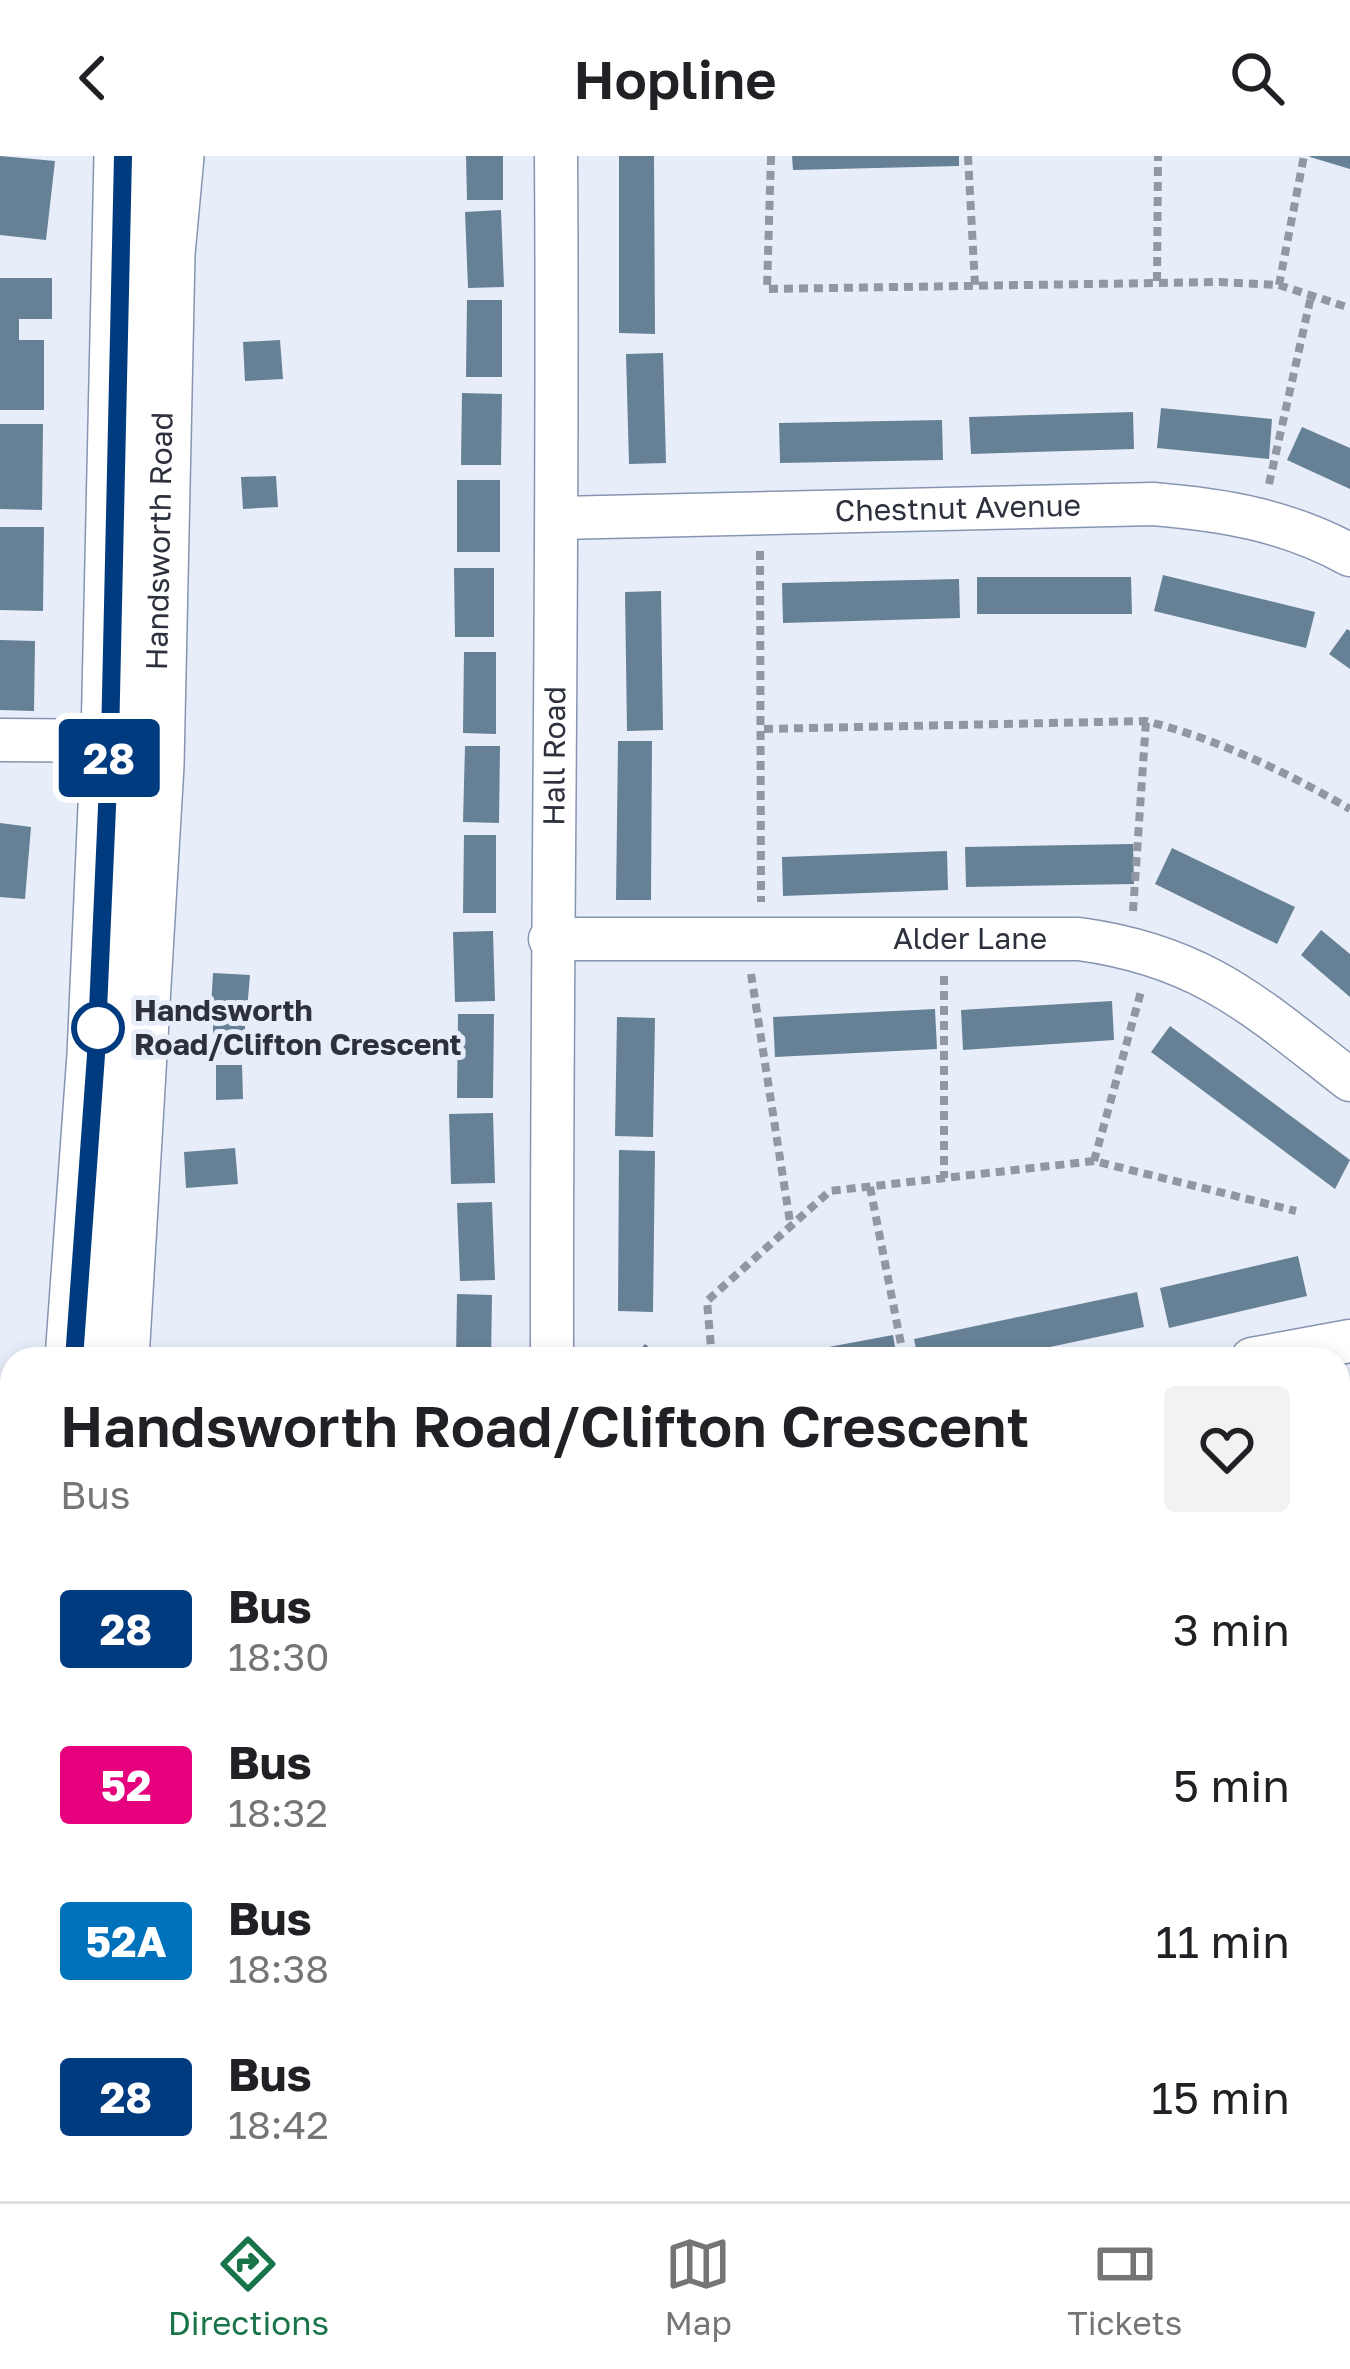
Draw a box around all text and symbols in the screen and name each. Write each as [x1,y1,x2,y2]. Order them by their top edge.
icon: back [60,45,126,111]
icon: search [1224,45,1290,111]
text: Hopline [573,46,777,111]
street label: Handsworth Road [138,412,180,671]
street label: Chestnut Avenue [834,487,1081,528]
street label: Hall Road [535,686,572,826]
line badge: 28 [55,719,163,797]
text: 28 [83,733,135,783]
street label: Alder Lane [893,920,1047,956]
place label: Handsworth Road/Clifton Crescent [134,992,462,1062]
marker: Handsworth Road/Clifton Crescent [73,1003,123,1053]
button: heart [1164,1386,1290,1512]
text: Handsworth Road/Clifton Crescent [60,1391,1029,1460]
text: Bus [60,1471,130,1518]
text: Bus [228,1579,312,1633]
text: 3 min [1173,1602,1290,1656]
text: 28 [100,1604,152,1654]
text: 18:30 [228,1633,329,1680]
text: Bus [228,1735,312,1789]
text: 5 min [1173,1758,1290,1812]
text: 52 [100,1760,152,1810]
text: 18:32 [228,1789,328,1836]
text: Bus [228,1891,312,1945]
text: 11 min [1156,1914,1290,1968]
text: 52A [85,1916,167,1966]
text: 18:38 [228,1945,329,1992]
text: Bus [228,2047,312,2101]
text: 15 min [1151,2070,1290,2124]
text: 28 [100,2072,152,2122]
text: 18:42 [228,2101,329,2148]
tab: Directions [168,2231,329,2342]
tab: Map [664,2231,732,2342]
tab: Tickets [1067,2231,1182,2342]

